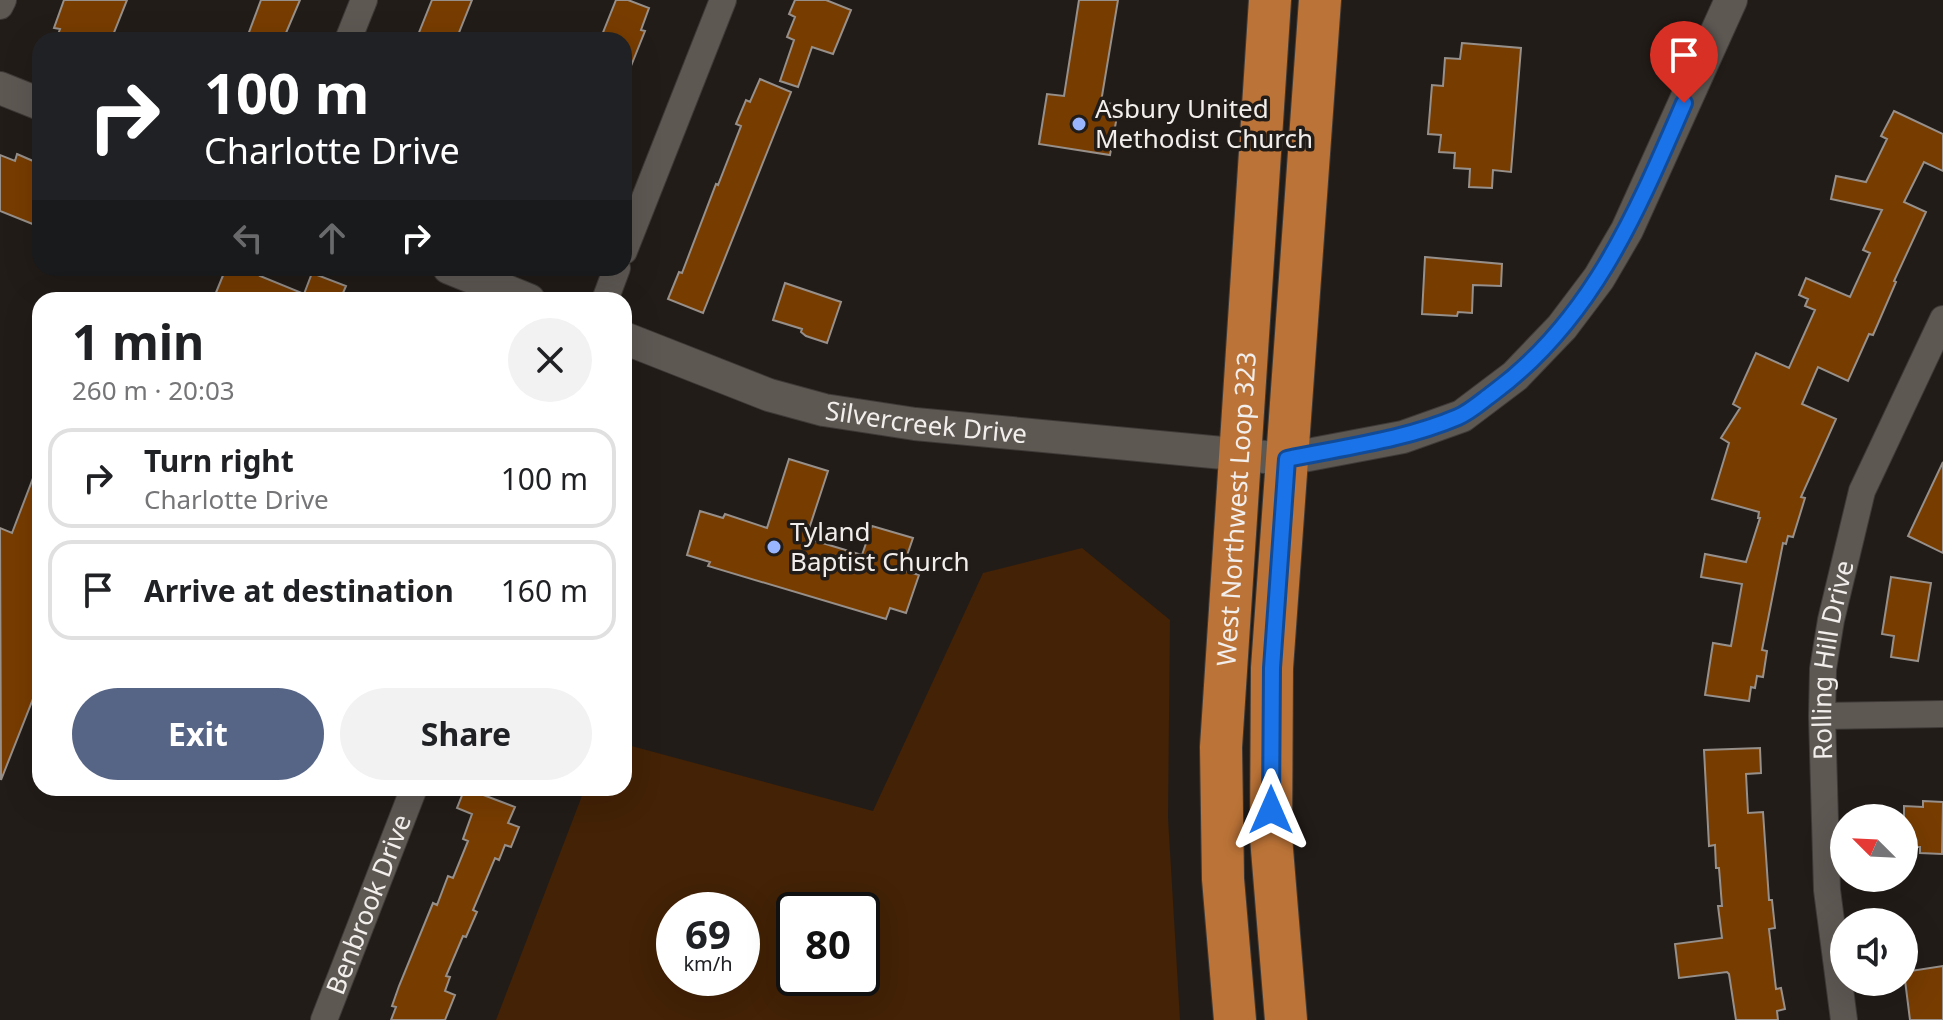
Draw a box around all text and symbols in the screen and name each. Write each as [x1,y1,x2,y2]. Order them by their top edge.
pin [1650,21,1718,103]
icon: arrive [1662,33,1706,77]
text: 100 m [204,54,369,130]
icon: right [72,64,176,168]
place label: Asbury United Methodist Church [1095,90,1313,156]
marker: Asbury United Methodist Church [1070,115,1088,133]
text: Charlotte Drive [204,126,460,175]
icon: left [226,216,270,260]
icon: ahead [310,216,354,260]
icon: right [394,216,438,260]
text: 1 min [72,309,204,374]
button: close [508,318,592,402]
street label: West Northwest Loop 323 [1207,351,1264,667]
text: 260 m · 20:03 [72,372,235,408]
street label: Silvercreek Drive [823,391,1029,451]
text: Turn right [144,440,294,481]
icon: right [76,456,120,500]
text: 100 m [501,458,588,499]
text: Charlotte Drive [144,481,329,517]
place label: Tyland Baptist Church [790,513,970,579]
marker: Tyland Baptist Church [765,538,783,556]
street label: Rolling Hill Drive [1803,556,1862,760]
icon: arrive [76,568,120,612]
text: Arrive at destination [144,570,454,611]
text: 160 m [501,570,588,611]
button: Exit [72,688,324,780]
button: Share [340,688,592,780]
position arrow [1229,768,1313,852]
north arrow [1830,804,1918,892]
map controls [1830,804,1918,996]
street label: Benbrook Drive [317,809,419,999]
speed limit sign: 80 [776,892,880,996]
text: 69 [685,906,731,961]
button: sound [1830,908,1918,996]
text: km/h [683,950,733,977]

